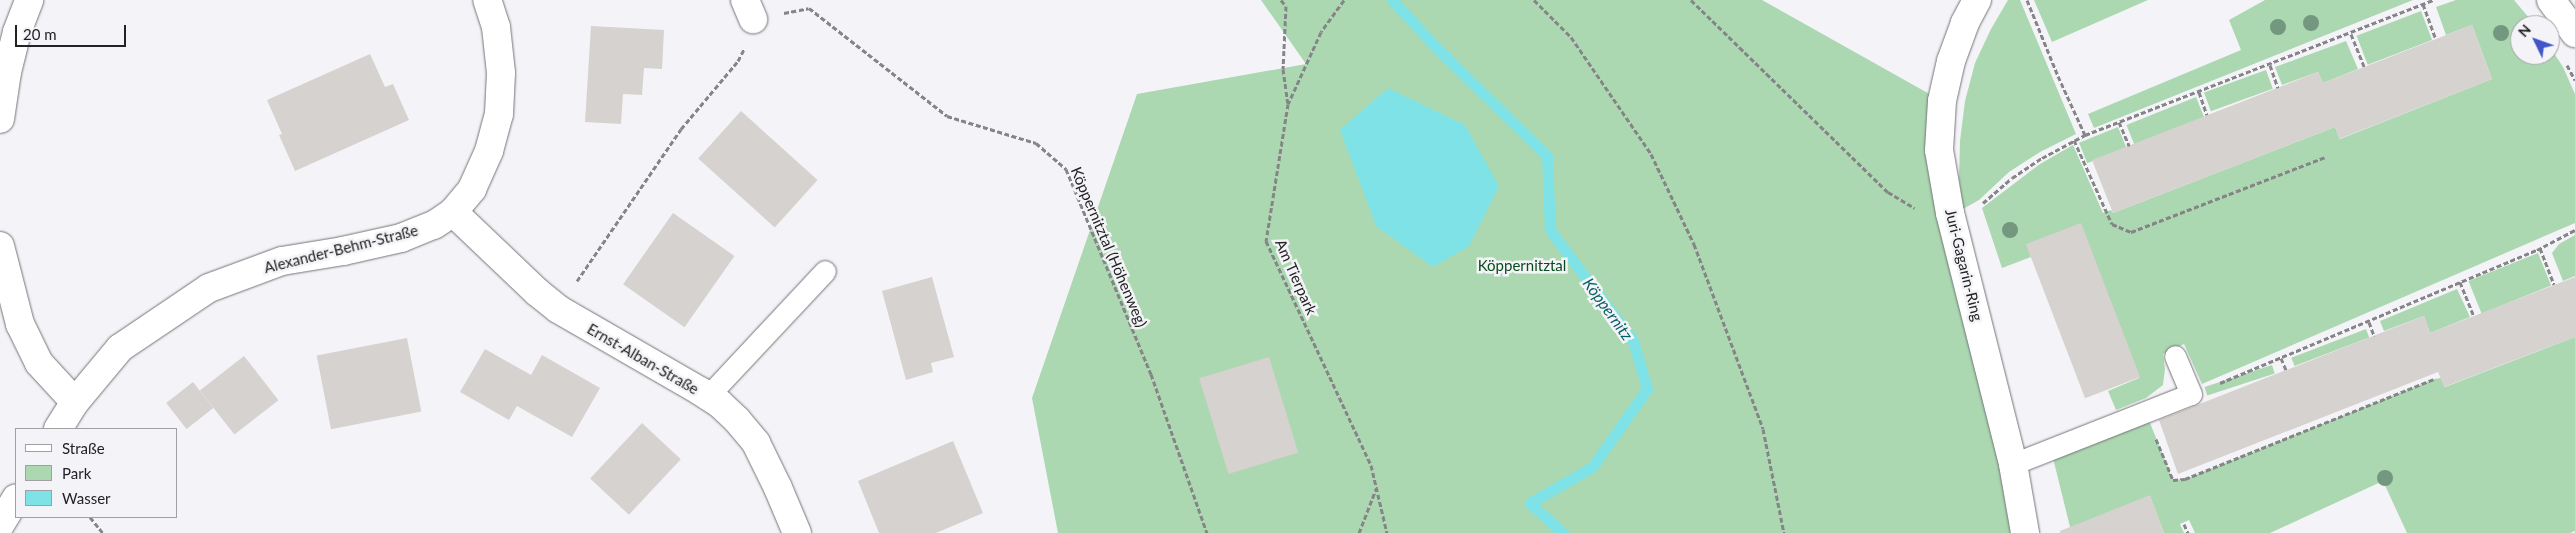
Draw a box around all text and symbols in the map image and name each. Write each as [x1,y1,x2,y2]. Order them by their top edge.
scale bar [18,15,129,47]
north arrow [2510,15,2560,65]
text: N [2514,21,2534,40]
text: 20 m [23,25,57,43]
street label: Köppernitztal (Höhenweg) [1067,164,1151,330]
street label: Juri-Gagarin-Ring [1941,207,1987,323]
street label: Alexander-Behm-Straße [262,221,420,277]
street label: Am Tierpark [1271,236,1321,318]
park label: Köppernitztal [1478,257,1566,275]
water label: Köppernitz [1579,274,1637,344]
street label: Ernst-Alban-Straße [584,320,702,398]
legend [15,428,178,518]
text: Straße [62,439,105,457]
text: Park [62,464,91,482]
text: Wasser [62,489,111,507]

